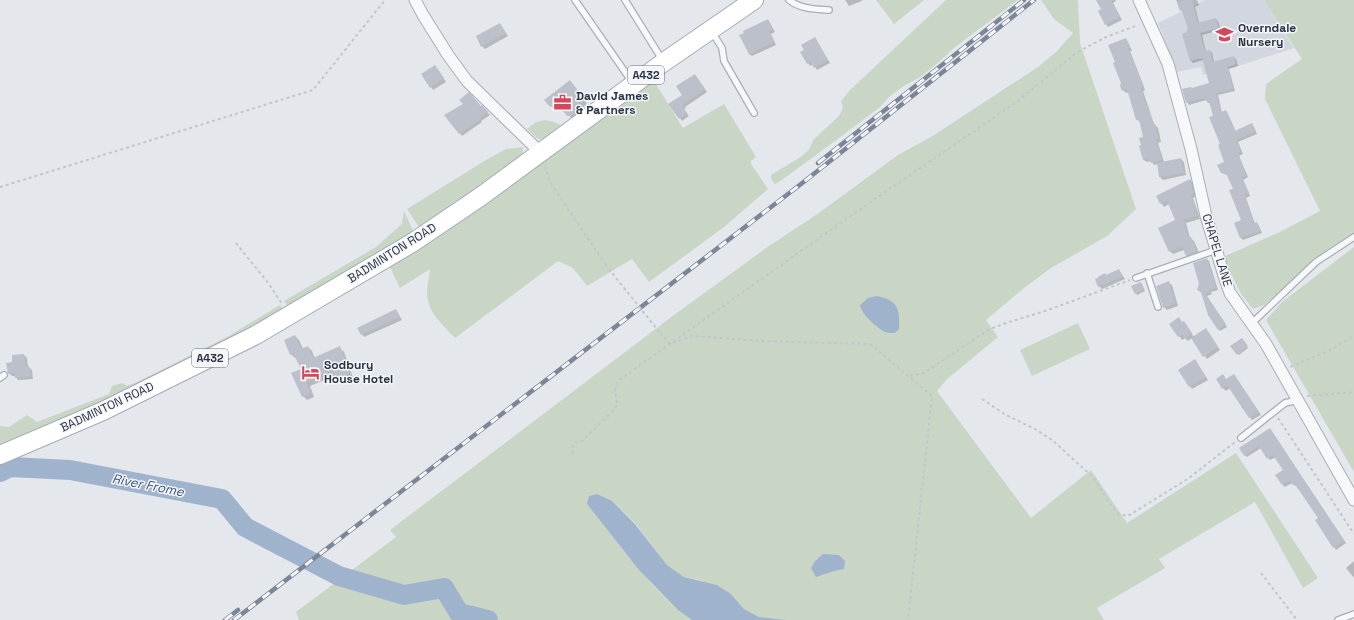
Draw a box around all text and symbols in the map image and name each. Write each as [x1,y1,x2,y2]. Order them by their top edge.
place label: Overndale Nursery [1238,20,1296,50]
school or university icon: Overndale Nursery [1215,25,1235,45]
road number: A432 [628,66,664,84]
place label: David James & Partners [576,88,648,118]
office icon: David James & Partners [553,93,573,113]
street label: CHAPEL LANE [1198,212,1236,289]
street label: BADMINTON ROAD [345,219,439,287]
road number: A432 [192,349,228,367]
place label: Sodbury House Hotel [324,357,393,387]
hotel icon: Sodbury House Hotel [301,362,321,382]
street label: BADMINTON ROAD [58,378,156,436]
water label: River Frome [111,470,187,501]

